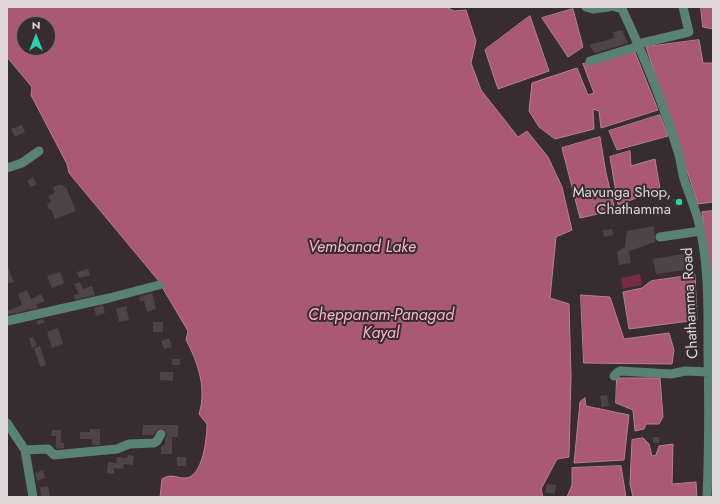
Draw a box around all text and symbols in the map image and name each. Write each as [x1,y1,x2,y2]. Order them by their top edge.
north arrow [16,16,56,56]
text: N [32,17,40,33]
place label: Mavunga Shop, Chathamma [572,184,671,219]
marker: Mavunga Shop, Chathamma [674,197,684,207]
water label: Vembanad Lake [308,238,416,258]
street label: Chathamma Road [679,247,703,359]
water label: Cheppanam-Panagad Kayal [308,306,454,344]

